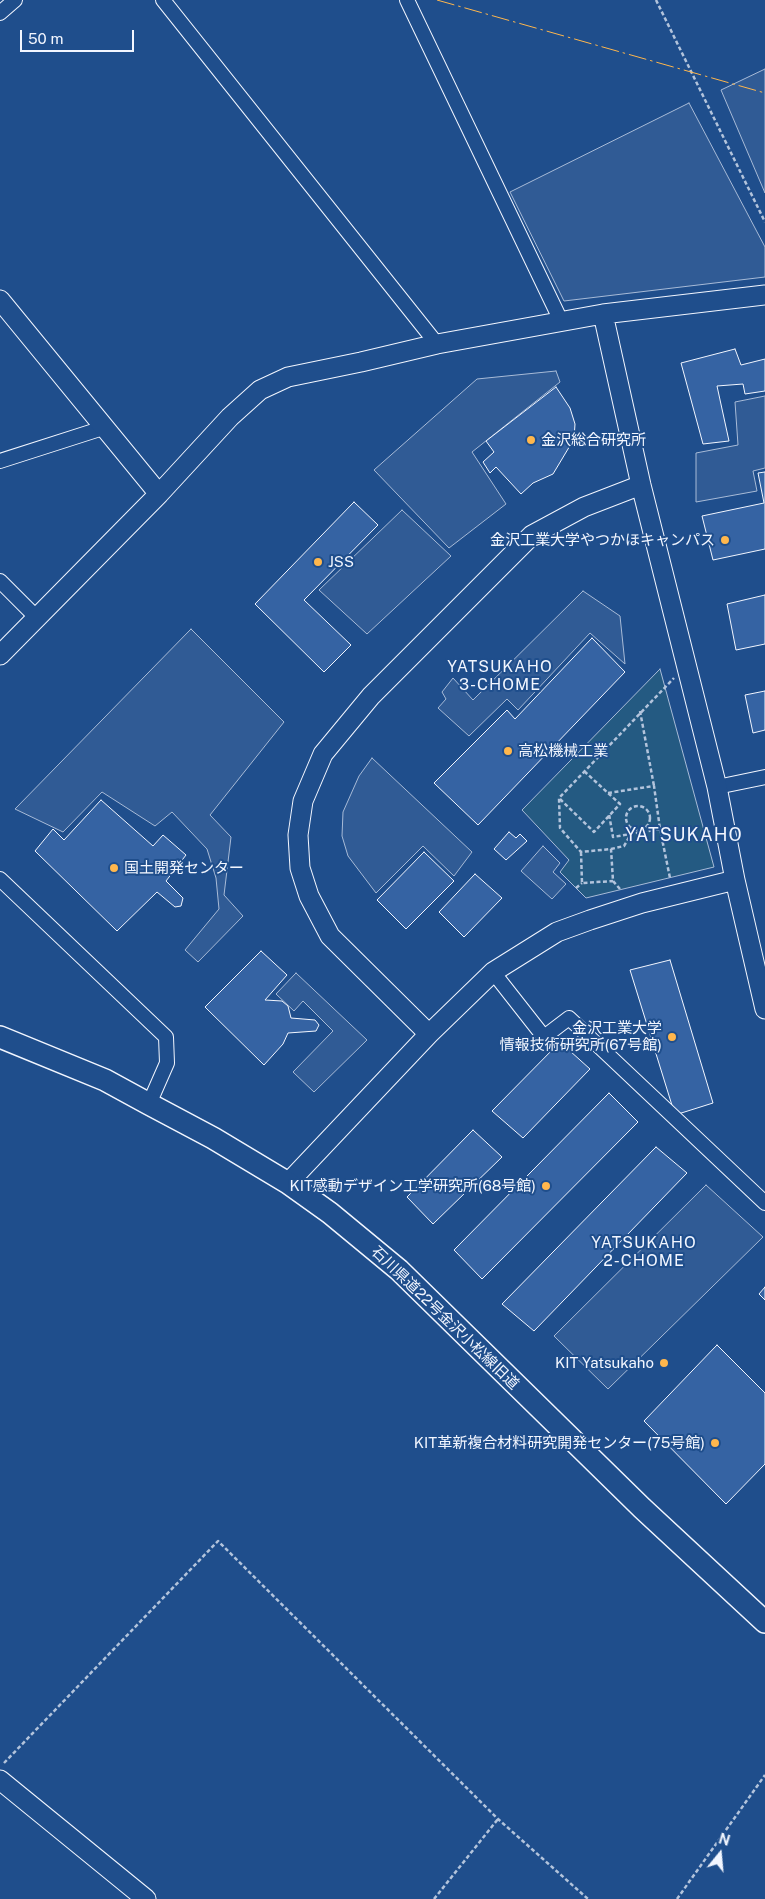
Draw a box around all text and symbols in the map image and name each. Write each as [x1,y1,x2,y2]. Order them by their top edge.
scale bar [22,20,136,52]
text: 50 m [28,30,63,47]
place label: 金沢総合研究所 [541,431,646,449]
marker: 金沢総合研究所 [525,434,537,446]
place label: 金沢工業大学やつかほキャンパス [490,531,715,549]
marker: 金沢工業大学やつかほキャンパス [719,534,731,546]
place label: JSS [328,553,354,571]
marker: JSS [312,556,324,568]
district label: YATSUKAHO 3-CHOME [446,657,554,695]
place label: 高松機械工業 [518,742,608,760]
marker: 高松機械工業 [502,745,514,757]
district label: YATSUKAHO [624,824,744,846]
place label: 国土開発センター [124,859,244,877]
marker: 国土開発センター [108,862,120,874]
place label: 金沢工業大学 情報技術研究所(67号館) [500,1019,662,1054]
marker: 金沢工業大学 情報技術研究所(67号館) [666,1031,678,1043]
place label: KIT感動デザイン工学研究所(68号館) [289,1177,536,1195]
marker: KIT感動デザイン工学研究所(68号館) [540,1180,552,1192]
district label: YATSUKAHO 2-CHOME [590,1233,698,1271]
street label: 石川県道22号金沢小松線旧道 [368,1243,522,1393]
place label: KIT Yatsukaho [555,1354,654,1372]
marker: KIT Yatsukaho [658,1357,670,1369]
place label: KIT革新複合材料研究開発センター(75号館) [414,1434,705,1452]
marker: KIT革新複合材料研究開発センター(75号館) [709,1437,721,1449]
north arrow [695,1829,745,1879]
text: N [717,1830,732,1849]

